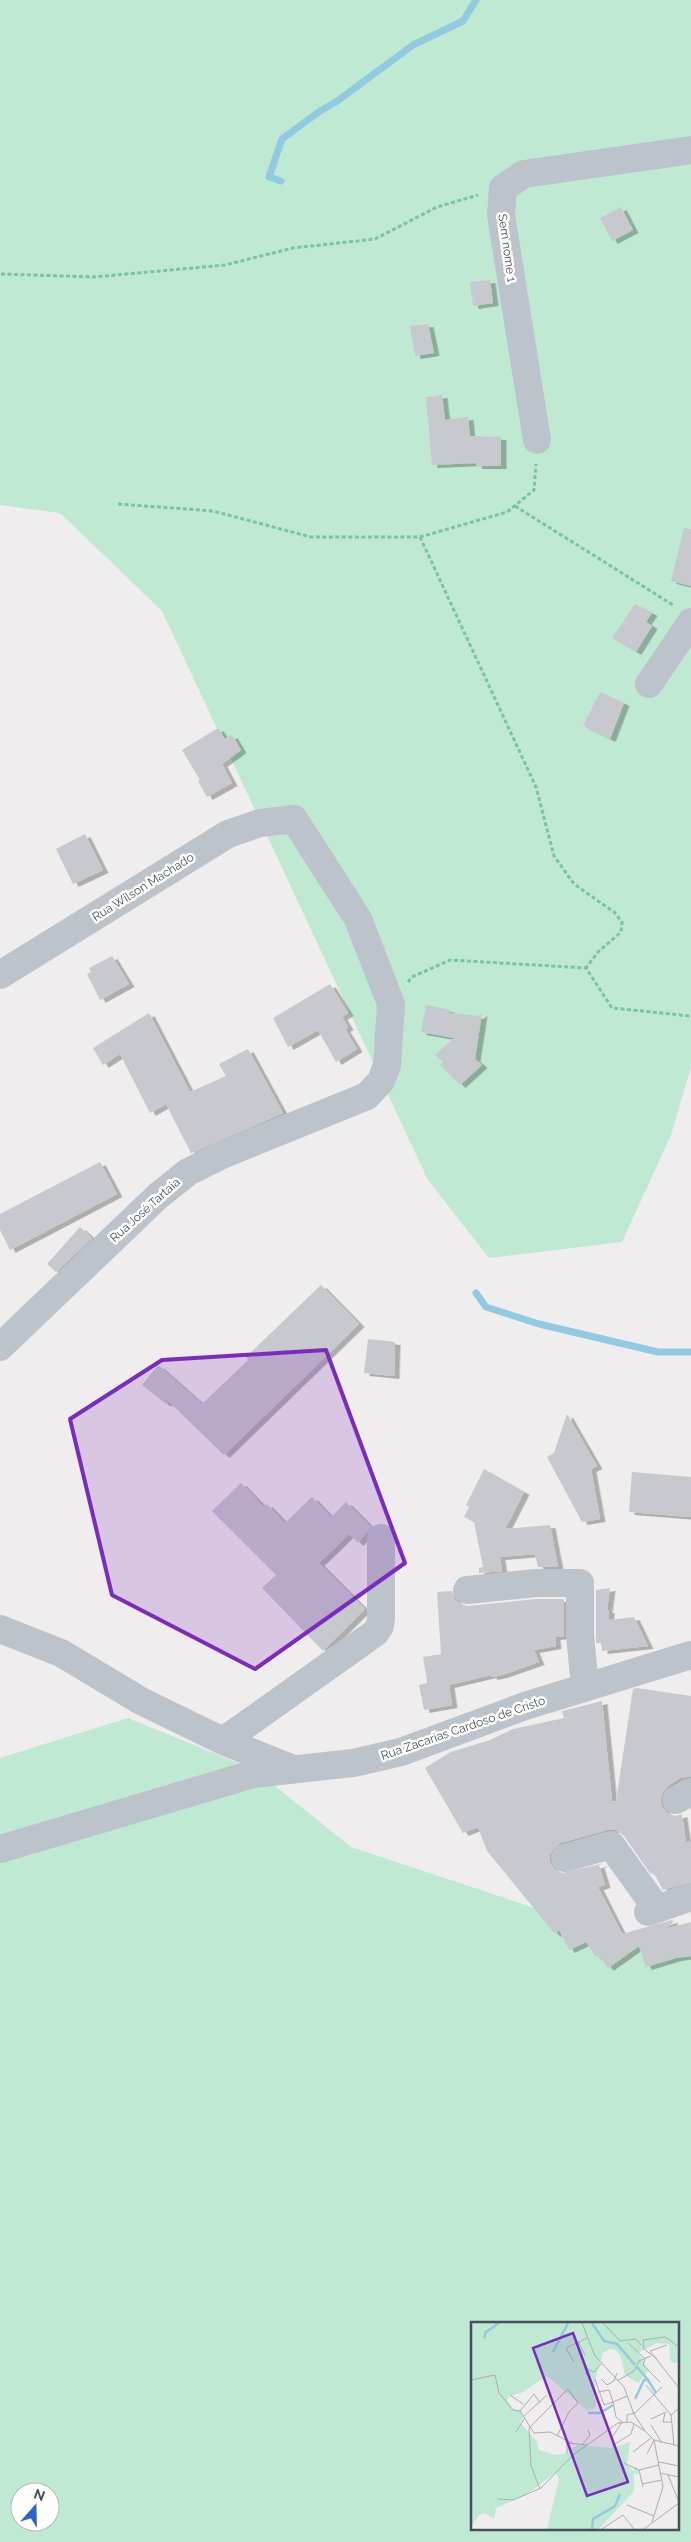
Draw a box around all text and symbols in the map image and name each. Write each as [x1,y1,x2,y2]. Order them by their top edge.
street label: Sem nome 1 [495,213,519,283]
street label: Rua Wilson Machado [90,850,196,924]
street label: Rua José Tartaia [107,1175,183,1245]
street label: Rua Zacarias Cardoso de Cristo [379,1693,547,1763]
inset map [471,2322,678,2530]
north arrow [10,2482,60,2532]
text: N [32,2485,47,2504]

